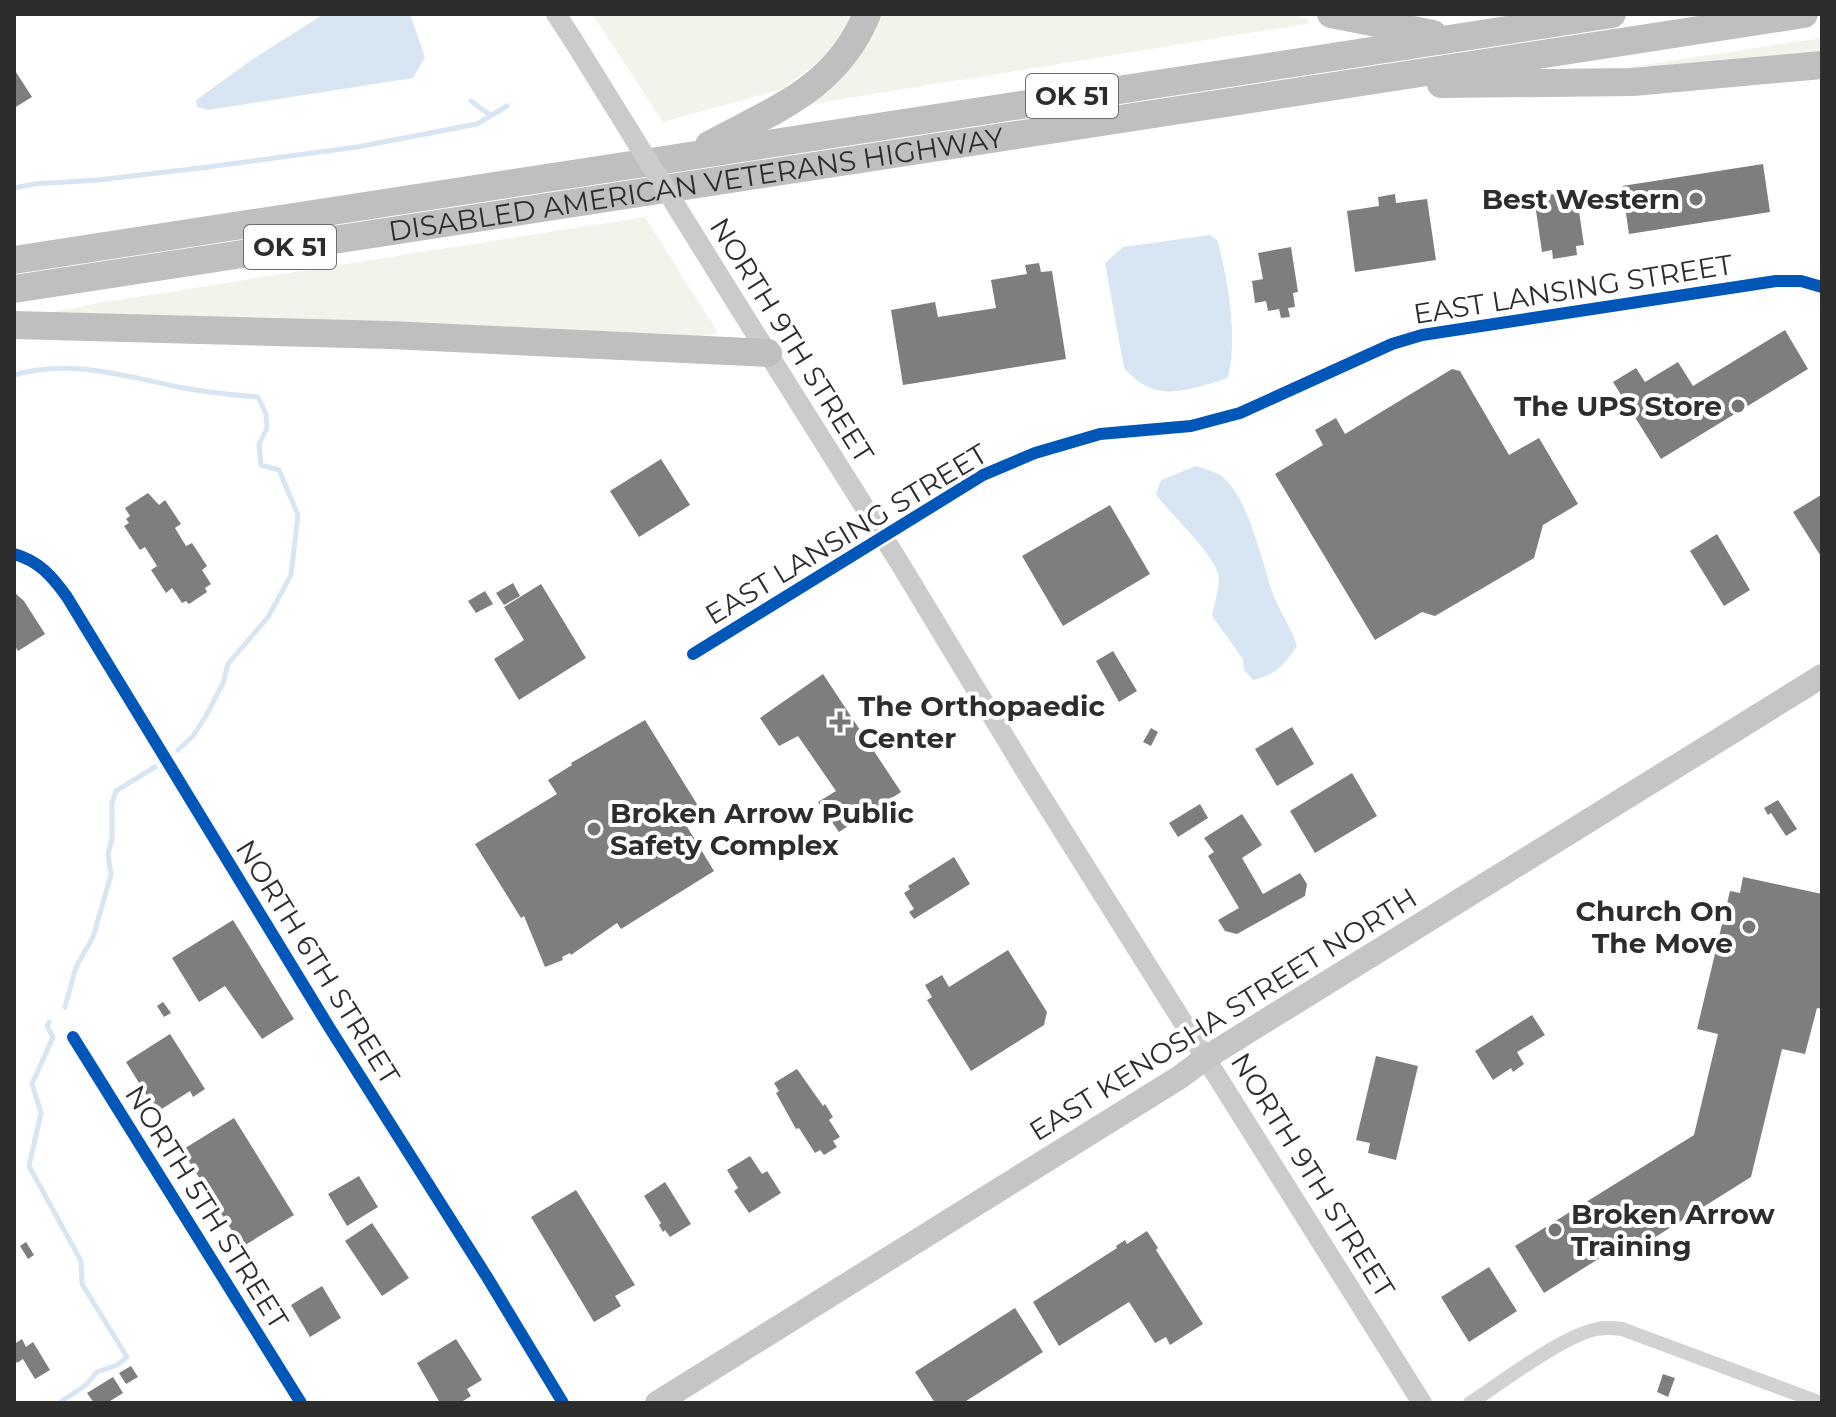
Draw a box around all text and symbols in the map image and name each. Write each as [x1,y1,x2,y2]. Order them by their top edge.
road number: OK 51 [1026,74,1118,118]
street label: DISABLED AMERICAN VETERANS HIGHWAY [386,120,1006,248]
place label: Best Western [1482,182,1680,216]
marker: Best Western [1687,190,1705,208]
street label: NORTH 9TH STREET [703,211,881,469]
road number: OK 51 [244,225,336,269]
street label: EAST LANSING STREET [1411,247,1735,331]
place label: The UPS Store [1514,389,1722,423]
marker: The UPS Store [1729,397,1747,415]
street label: EAST LANSING STREET [699,436,993,632]
place label: The Orthopaedic Center [858,689,1105,755]
marker: The Orthopaedic Center [829,711,851,733]
place label: Broken Arrow Public Safety Complex [610,796,914,862]
marker: Broken Arrow Public Safety Complex [585,820,603,838]
street label: NORTH 6TH STREET [229,833,407,1091]
street label: EAST KENOSHA STREET NORTH [1023,880,1423,1148]
place label: Church On The Move [1576,894,1733,960]
marker: Church On The Move [1740,918,1758,936]
street label: NORTH 9TH STREET [1224,1046,1402,1304]
street label: NORTH 5TH STREET [118,1079,296,1335]
place label: Broken Arrow Training [1571,1197,1775,1263]
marker: Broken Arrow Training [1546,1221,1564,1239]

